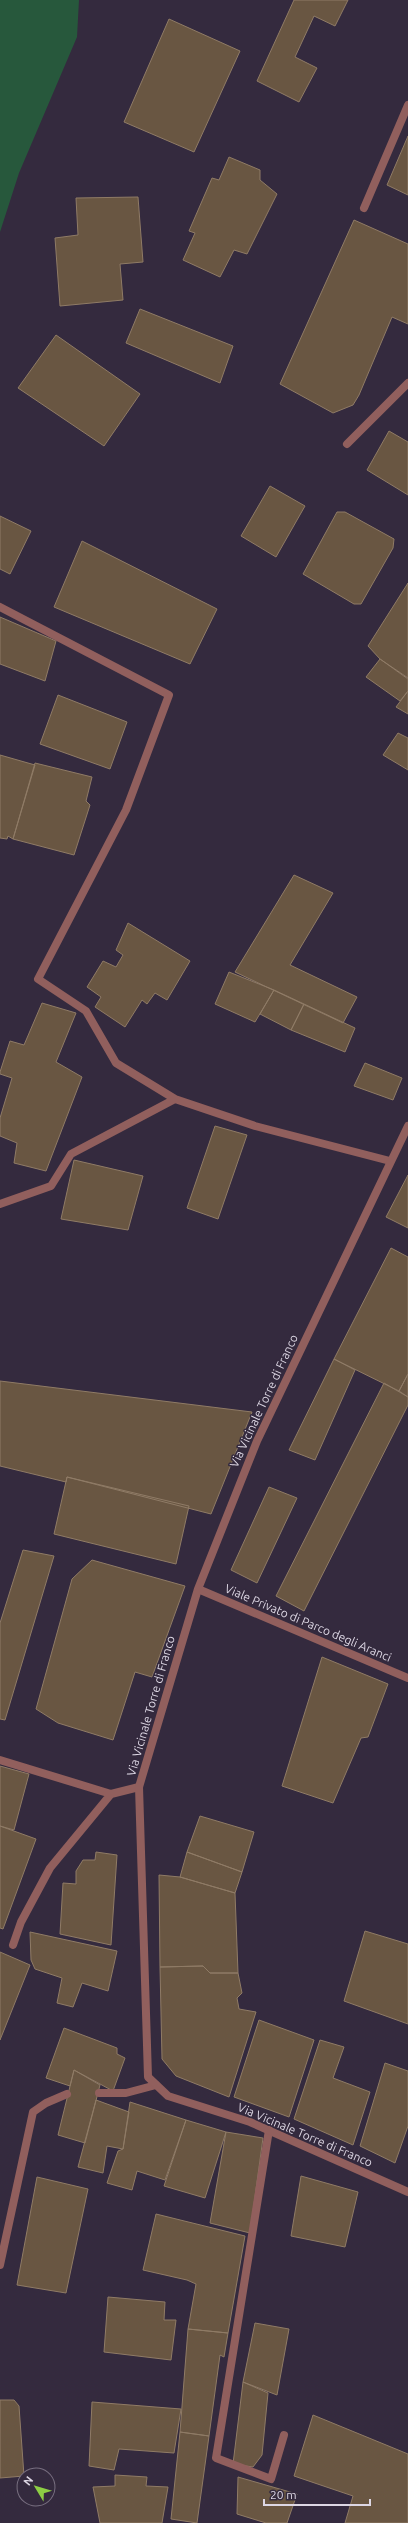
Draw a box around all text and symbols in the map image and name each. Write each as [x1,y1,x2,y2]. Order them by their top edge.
street label: Via Vicinale Torre di Franco [227,1332,300,1469]
street label: Viale Privato di Parco degli Aranci [223,1581,394,1664]
street label: Via Vicinale Torre di Franco [124,1634,177,1777]
street label: Via Vicinale Torre di Franco [236,2100,375,2169]
north arrow [16,2467,56,2507]
text: N [21,2474,35,2488]
scale bar [264,2481,370,2507]
text: 20 m [270,2488,297,2501]

